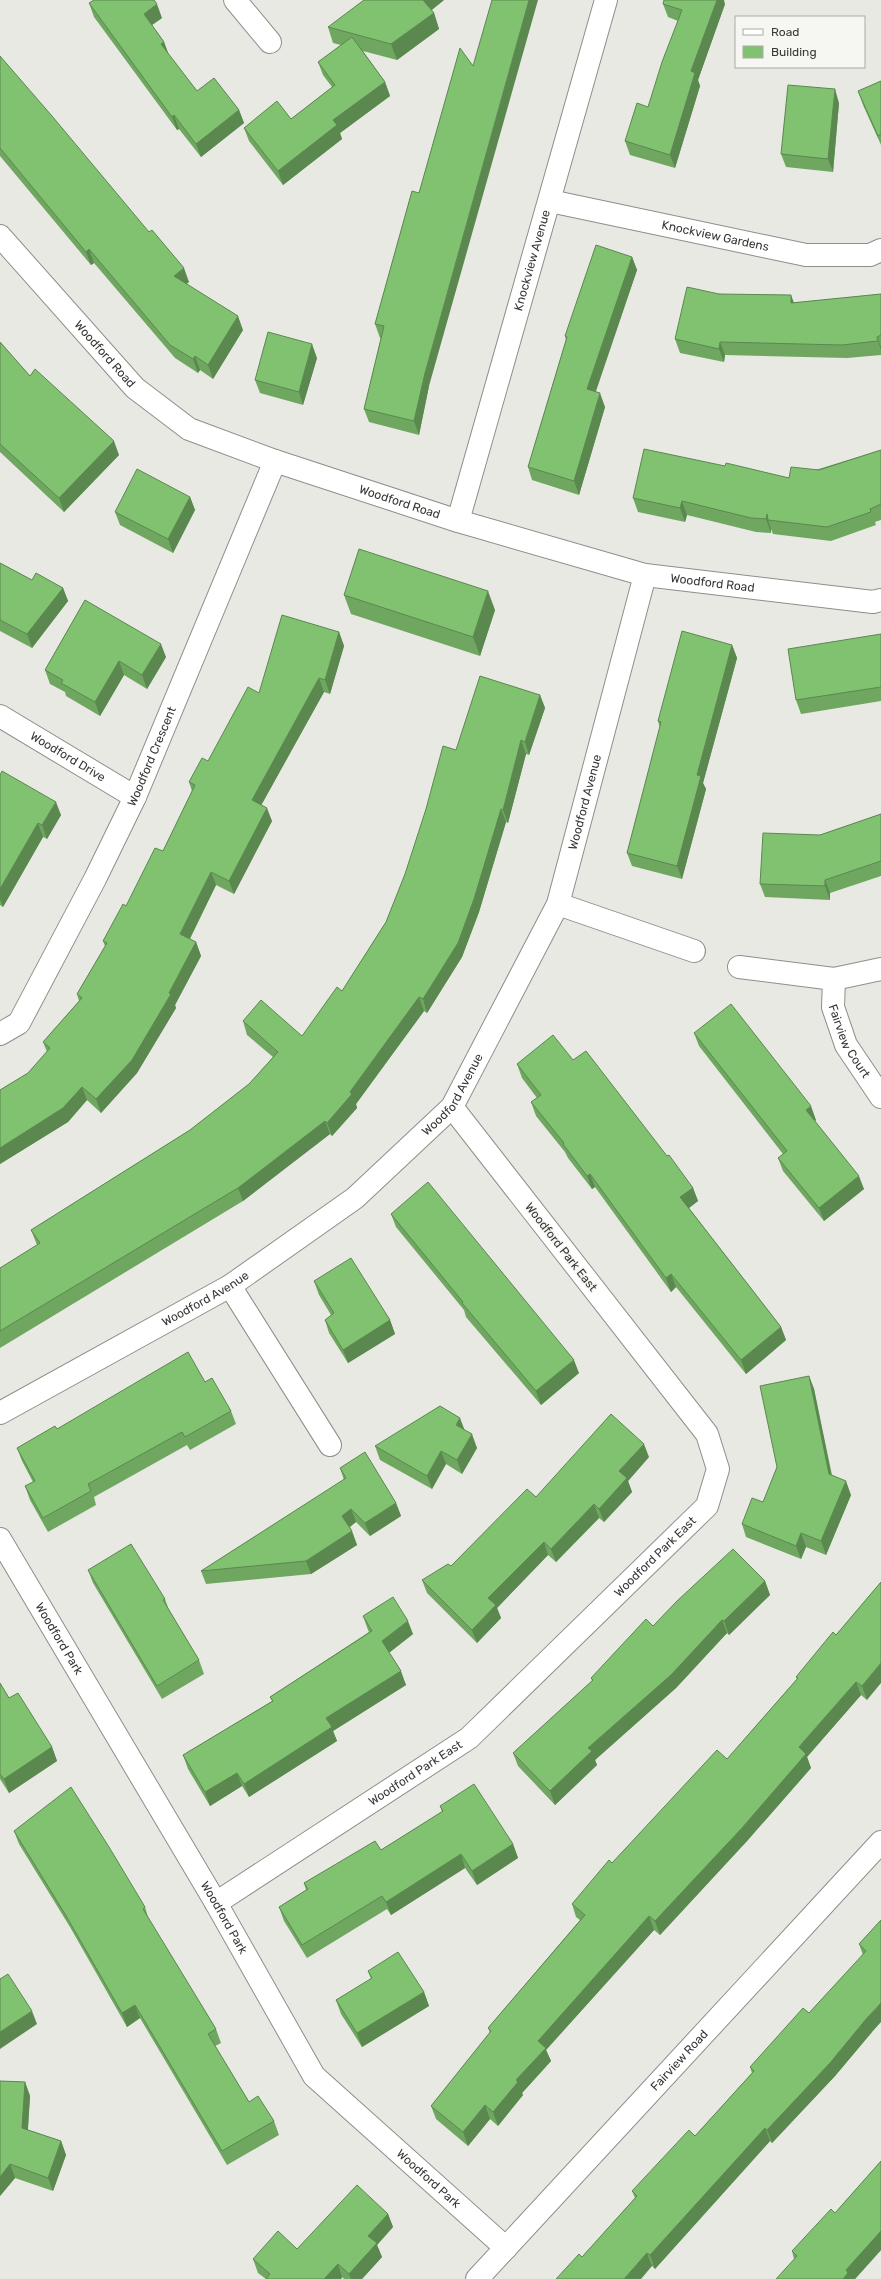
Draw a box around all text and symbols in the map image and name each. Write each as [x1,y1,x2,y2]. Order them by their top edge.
legend [735,16,865,68]
text: Road [771,25,799,39]
text: Building [771,45,817,59]
street label: Knockview Avenue [511,208,553,312]
street label: Knockview Gardens [660,218,770,254]
street label: Woodford Road [72,318,138,390]
street label: Woodford Road [357,482,442,522]
street label: Woodford Road [670,571,755,595]
street label: Woodford Crescent [125,704,179,809]
street label: Woodford Drive [28,729,108,785]
street label: Woodford Avenue [566,753,604,851]
street label: Fairview Court [826,1003,873,1081]
street label: Woodford Avenue [419,1051,486,1139]
street label: Woodford Park East [522,1200,600,1294]
street label: Woodford Avenue [159,1268,252,1329]
street label: Woodford Park East [611,1513,699,1600]
street label: Woodford Park [32,1600,86,1678]
street label: Woodford Park East [366,1737,465,1809]
street label: Woodford Park [198,1879,251,1957]
street label: Fairview Road [648,2027,711,2093]
street label: Woodford Park [394,2146,464,2212]

